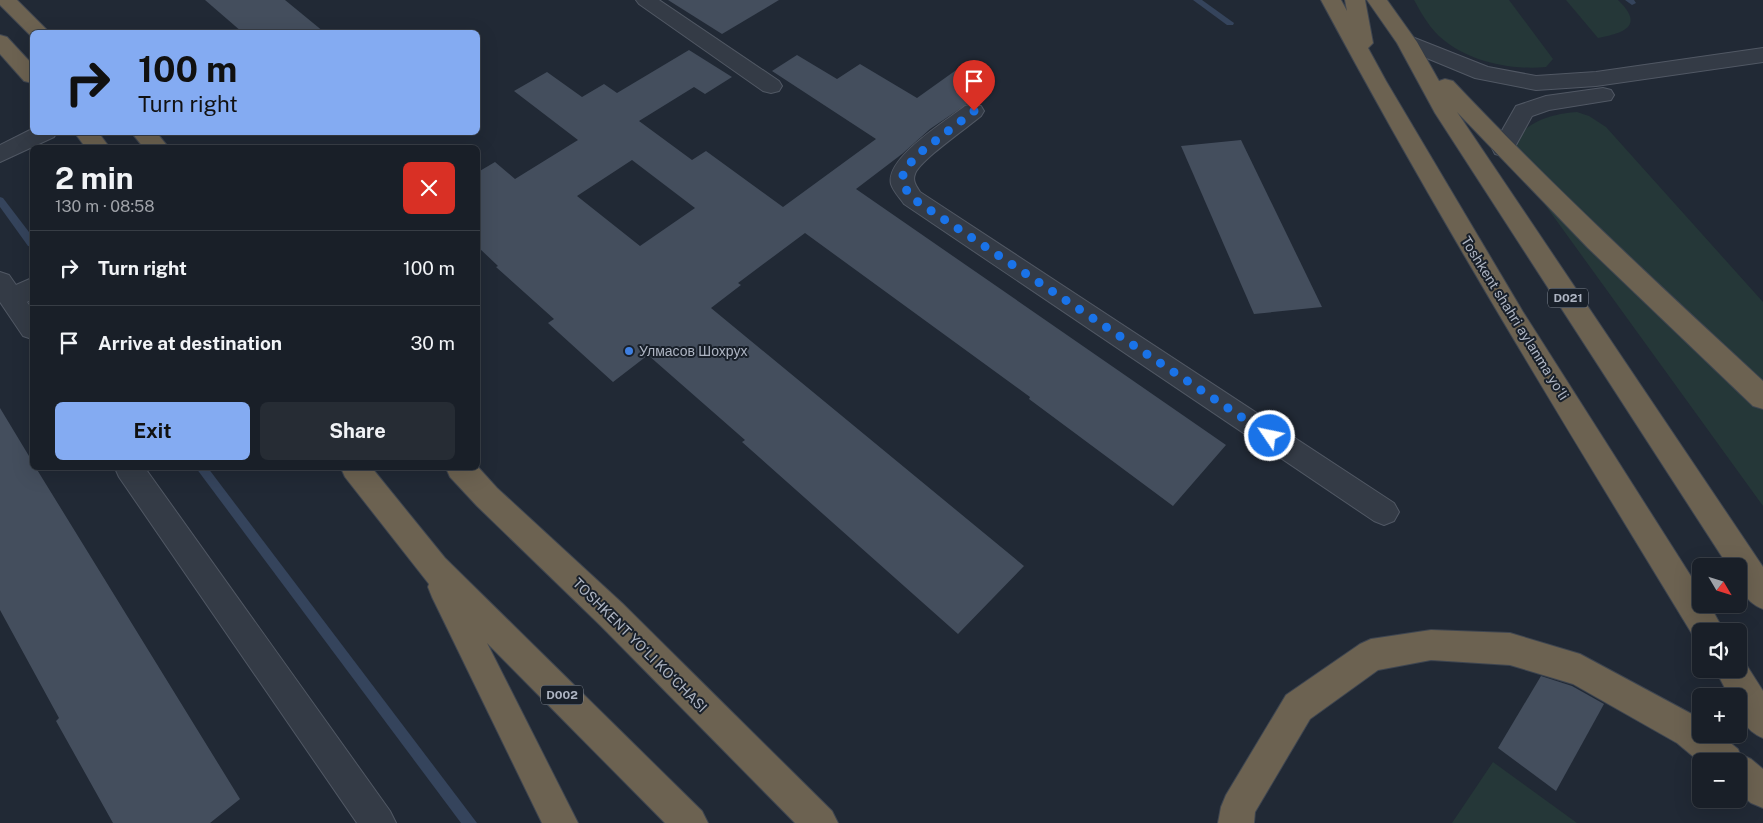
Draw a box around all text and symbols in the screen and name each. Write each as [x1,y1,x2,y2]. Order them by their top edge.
text: 100 m [138,49,237,90]
icon: right [55,50,120,115]
pin [953,60,995,111]
icon: arrive [960,67,988,95]
text: Turn right [138,91,238,117]
text: 2 min [55,160,134,196]
button: close [403,162,455,214]
text: 130 m · 08:58 [55,197,155,216]
street label: Toshkent shahri aylanma yoʻli [1458,233,1572,403]
icon: right [55,254,83,282]
text: Turn right [98,257,187,279]
text: 100 m [403,257,455,279]
road number: D021 [1548,288,1588,308]
icon: arrive [55,329,83,357]
text: Arrive at destination [98,332,282,354]
text: 30 m [410,332,455,354]
place label: Улмасов Шохрух [639,343,747,359]
marker: Улмасов Шохрух [623,345,635,357]
button: Exit [55,402,250,460]
button: Share [260,402,455,460]
position arrow [1243,409,1295,461]
north arrow [1692,558,1748,612]
map controls [1692,558,1747,808]
street label: TOSHKENT YO‘LI KO‘CHASI [570,575,710,715]
button: sound [1692,623,1747,678]
road number: D002 [541,686,583,704]
button: + [1692,688,1747,743]
button: − [1692,753,1747,808]

